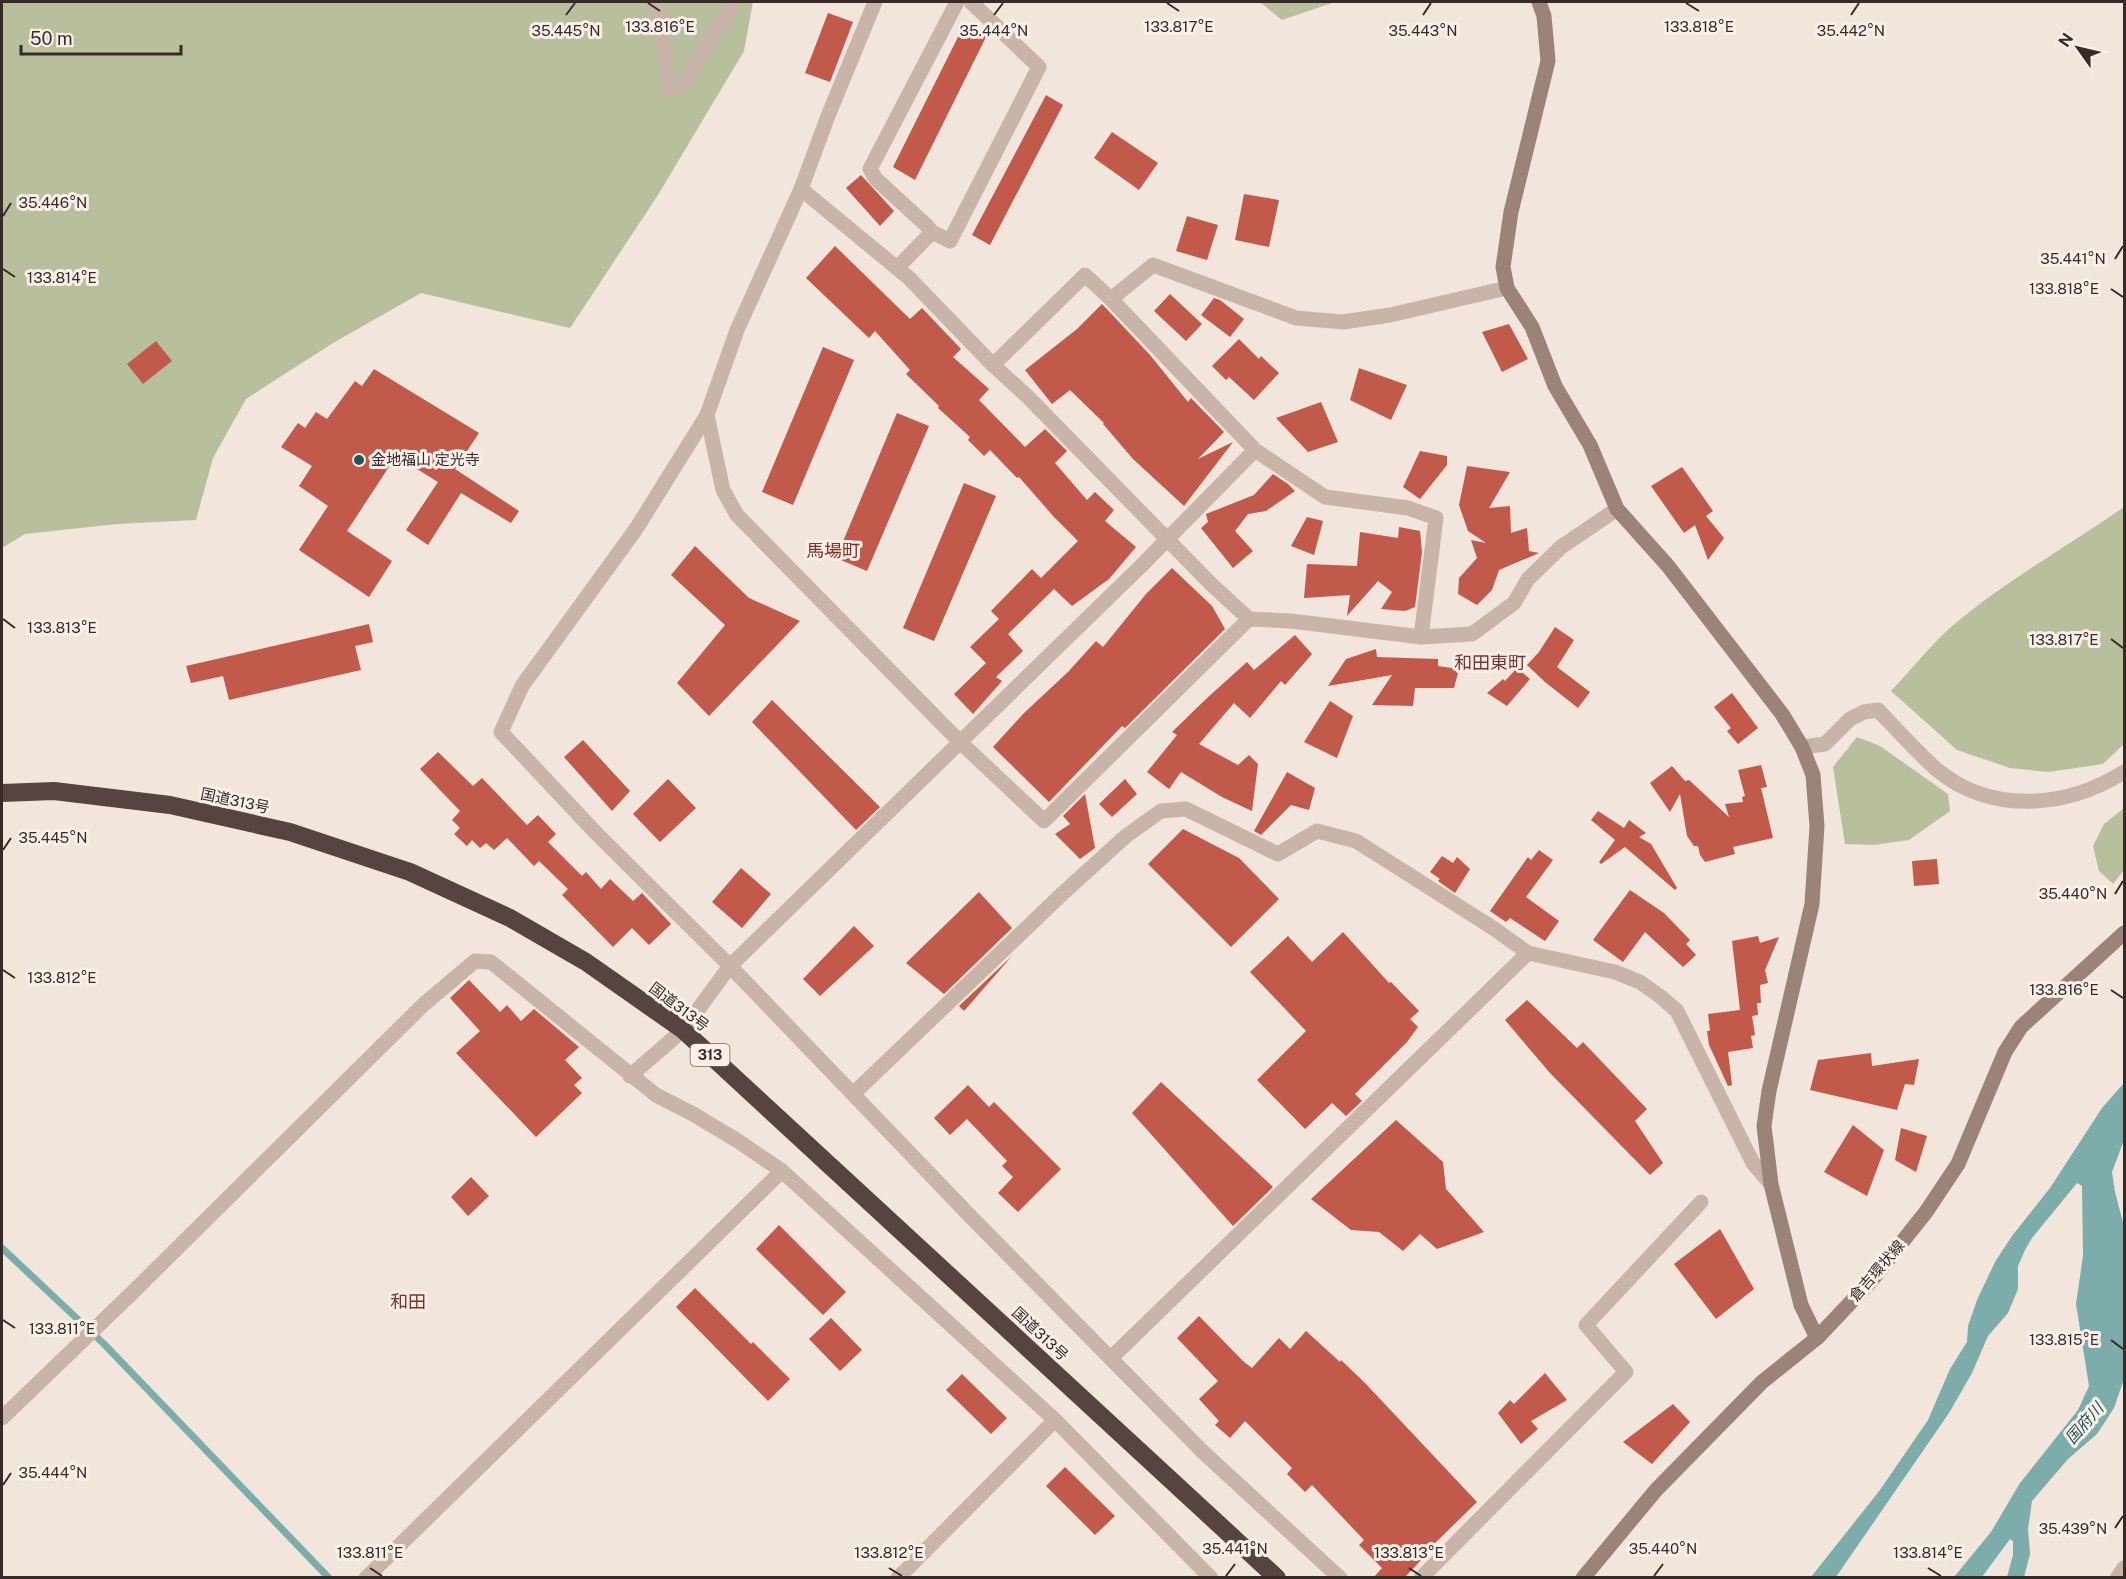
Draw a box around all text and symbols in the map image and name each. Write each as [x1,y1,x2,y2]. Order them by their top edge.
scale bar [21,18,182,56]
text: 133.816°E [625,18,695,35]
text: 133.817°E [1144,18,1214,35]
text: 133.818°E [1664,18,1734,35]
north arrow [2048,18,2108,78]
text: 35.445°N [532,22,600,39]
text: 35.444°N [960,22,1028,39]
text: 35.443°N [1389,22,1457,39]
text: 35.442°N [1817,22,1885,39]
text: 50 m [30,28,73,49]
text: N [2055,29,2077,50]
text: 35.446°N [19,194,87,211]
text: 35.441°N [2040,250,2106,267]
text: 133.814°E [27,269,97,286]
text: 133.818°E [2029,280,2099,297]
place label: 金地福山 定光寺 [371,451,480,468]
marker: 金地福山 定光寺 [352,453,366,467]
district label: 馬場町 [806,540,860,561]
text: 133.813°E [27,619,97,636]
text: 133.817°E [2029,631,2099,648]
district label: 和田東町 [1454,652,1526,673]
street label: 国道313号 [199,785,271,816]
text: 35.445°N [19,829,87,846]
text: 35.440°N [2039,885,2107,902]
text: 133.812°E [27,969,97,986]
street label: 国道313号 [646,979,712,1034]
text: 133.816°E [2029,981,2099,998]
road number: 313 [690,1044,730,1066]
street label: 倉吉環状線 [1846,1237,1908,1305]
district label: 和田 [390,1291,426,1312]
street label: 国道313号 [1009,1304,1072,1364]
text: 133.811°E [29,1320,95,1337]
text: 133.815°E [2029,1331,2099,1348]
water label: 国府川 [2061,1397,2109,1448]
text: 35.444°N [19,1464,87,1481]
text: 35.439°N [2039,1520,2107,1537]
text: 35.441°N [1202,1540,1268,1557]
text: 35.440°N [1629,1540,1697,1557]
text: 133.811°E [337,1544,403,1561]
text: 133.812°E [854,1544,924,1561]
text: 133.813°E [1374,1544,1444,1561]
text: 133.814°E [1893,1544,1963,1561]

